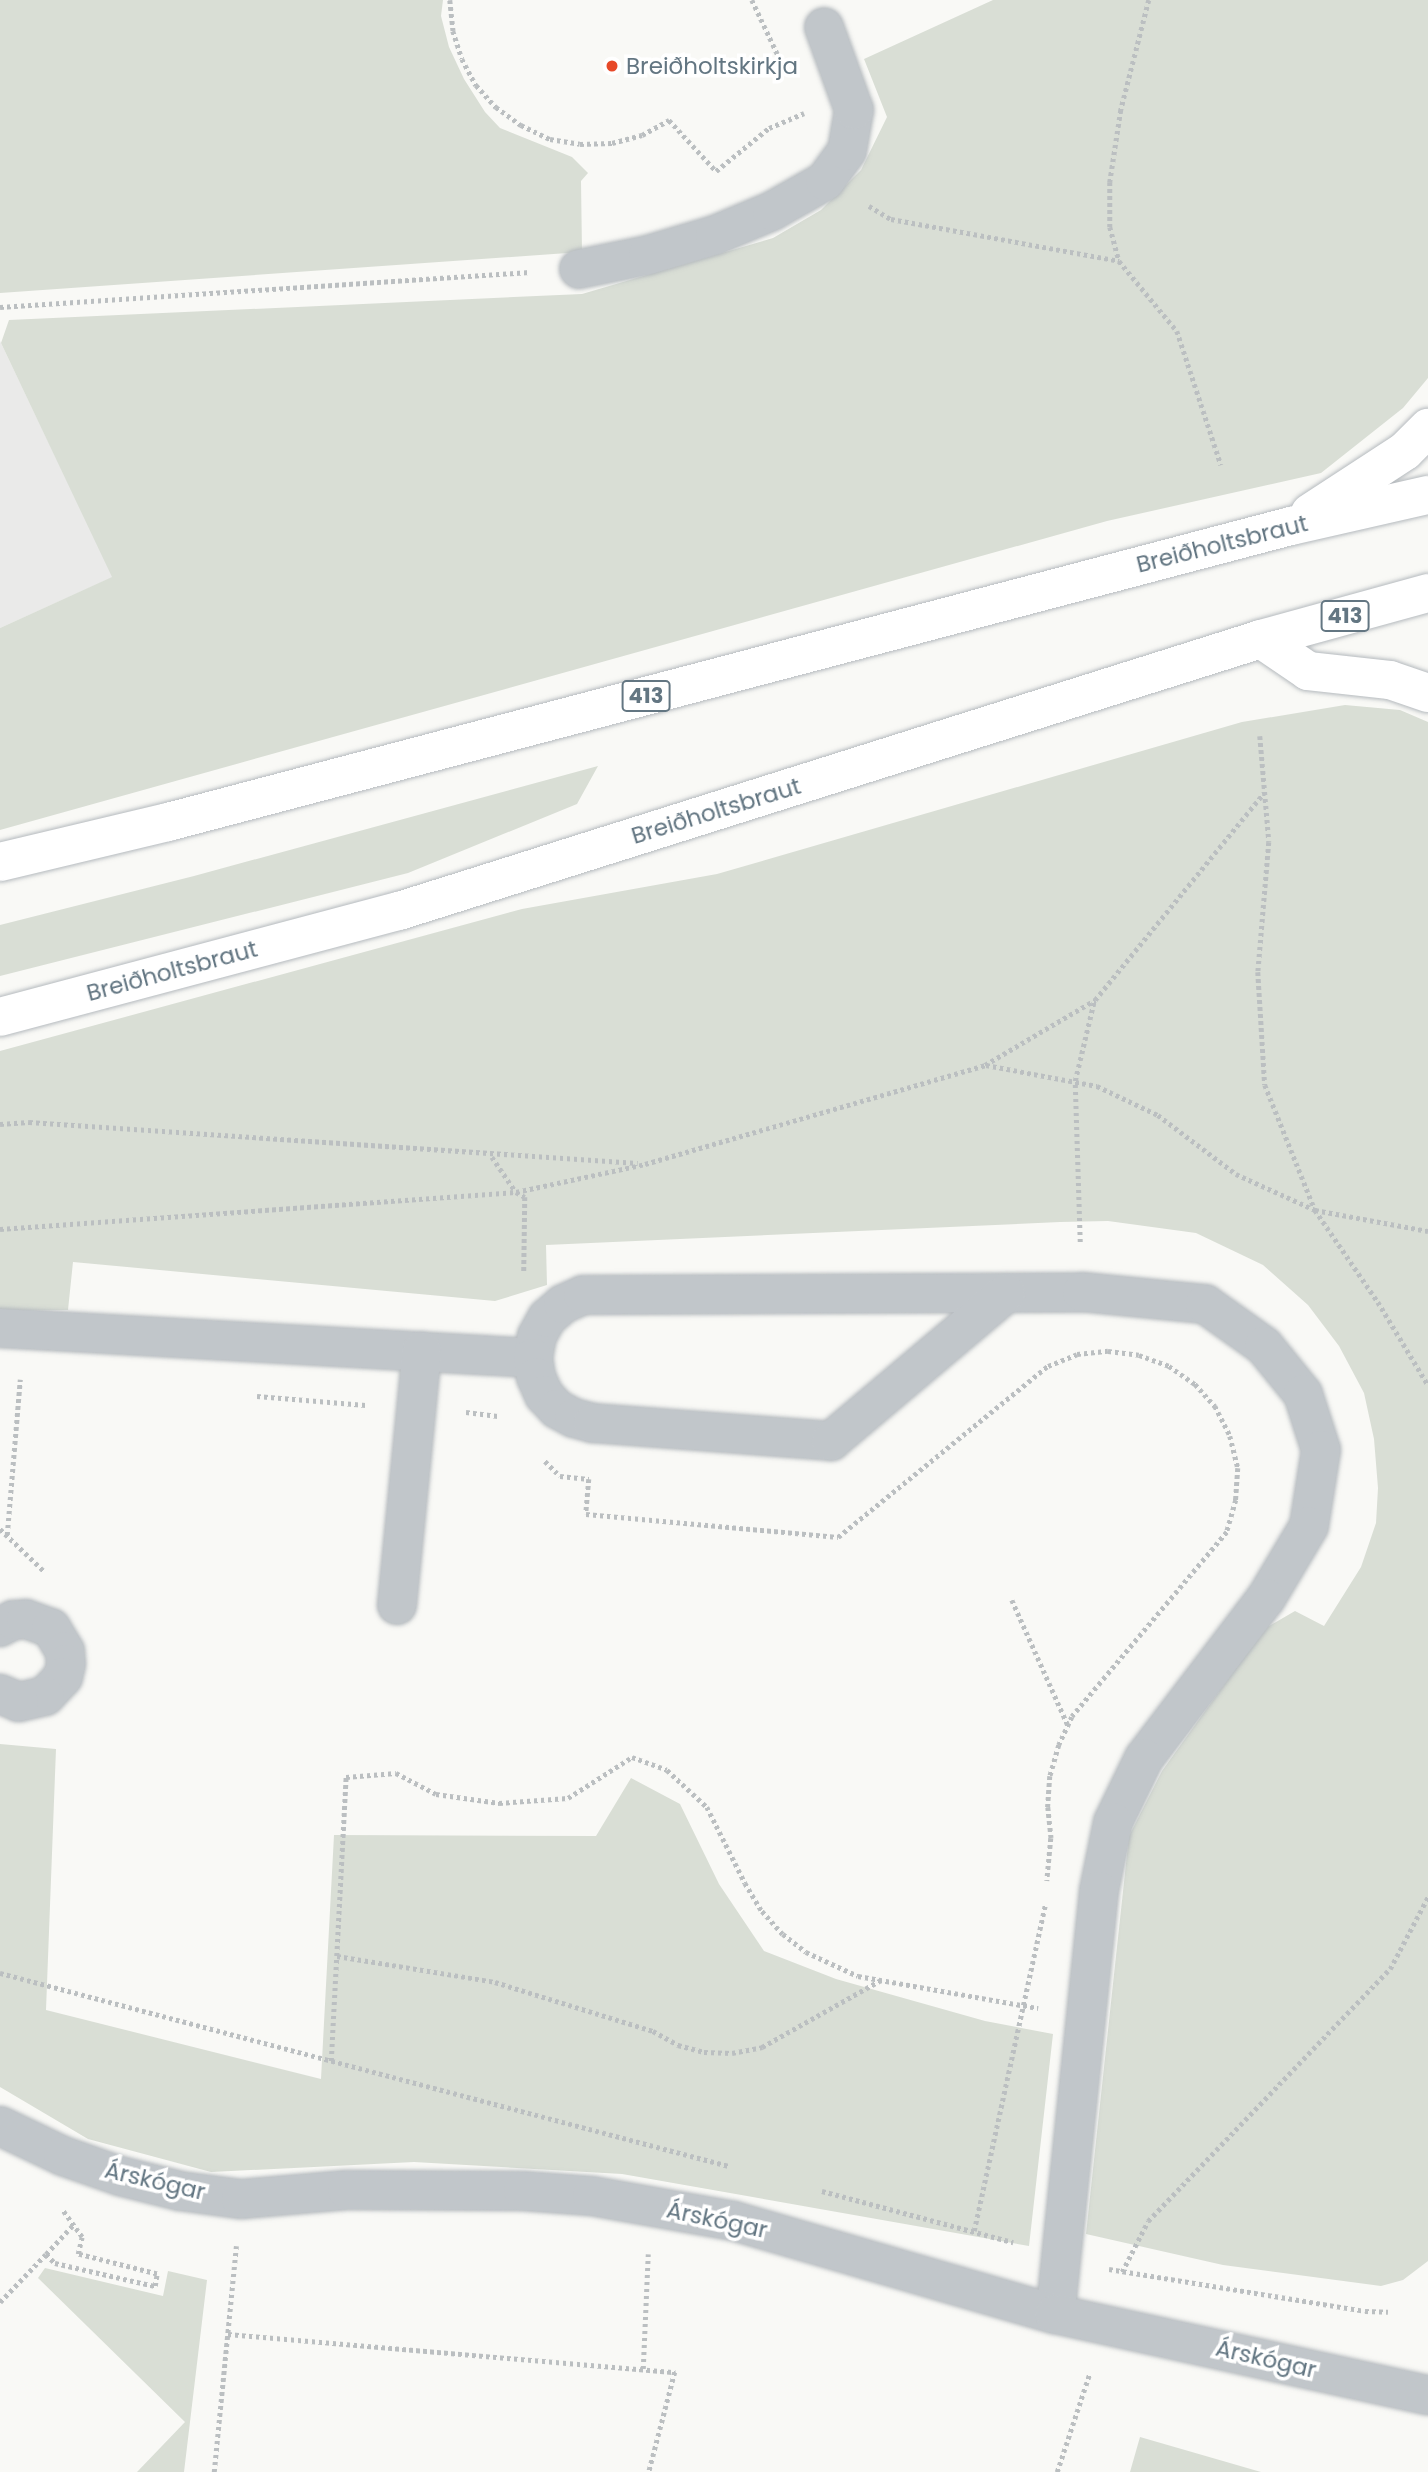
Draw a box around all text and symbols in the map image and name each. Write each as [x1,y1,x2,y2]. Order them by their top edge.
place label: Breiðholtskirkja [626,52,798,80]
marker: Breiðholtskirkja [604,58,620,74]
street label: Breiðholtsbraut [1134,509,1310,579]
road number: 413 [1320,598,1370,634]
road number: 413 [622,678,670,714]
street label: Breiðholtsbraut [628,772,804,850]
street label: Breiðholtsbraut [84,935,260,1007]
street label: Árskógar [102,2156,208,2206]
street label: Árskógar [664,2196,770,2244]
street label: Árskógar [1213,2334,1319,2384]

